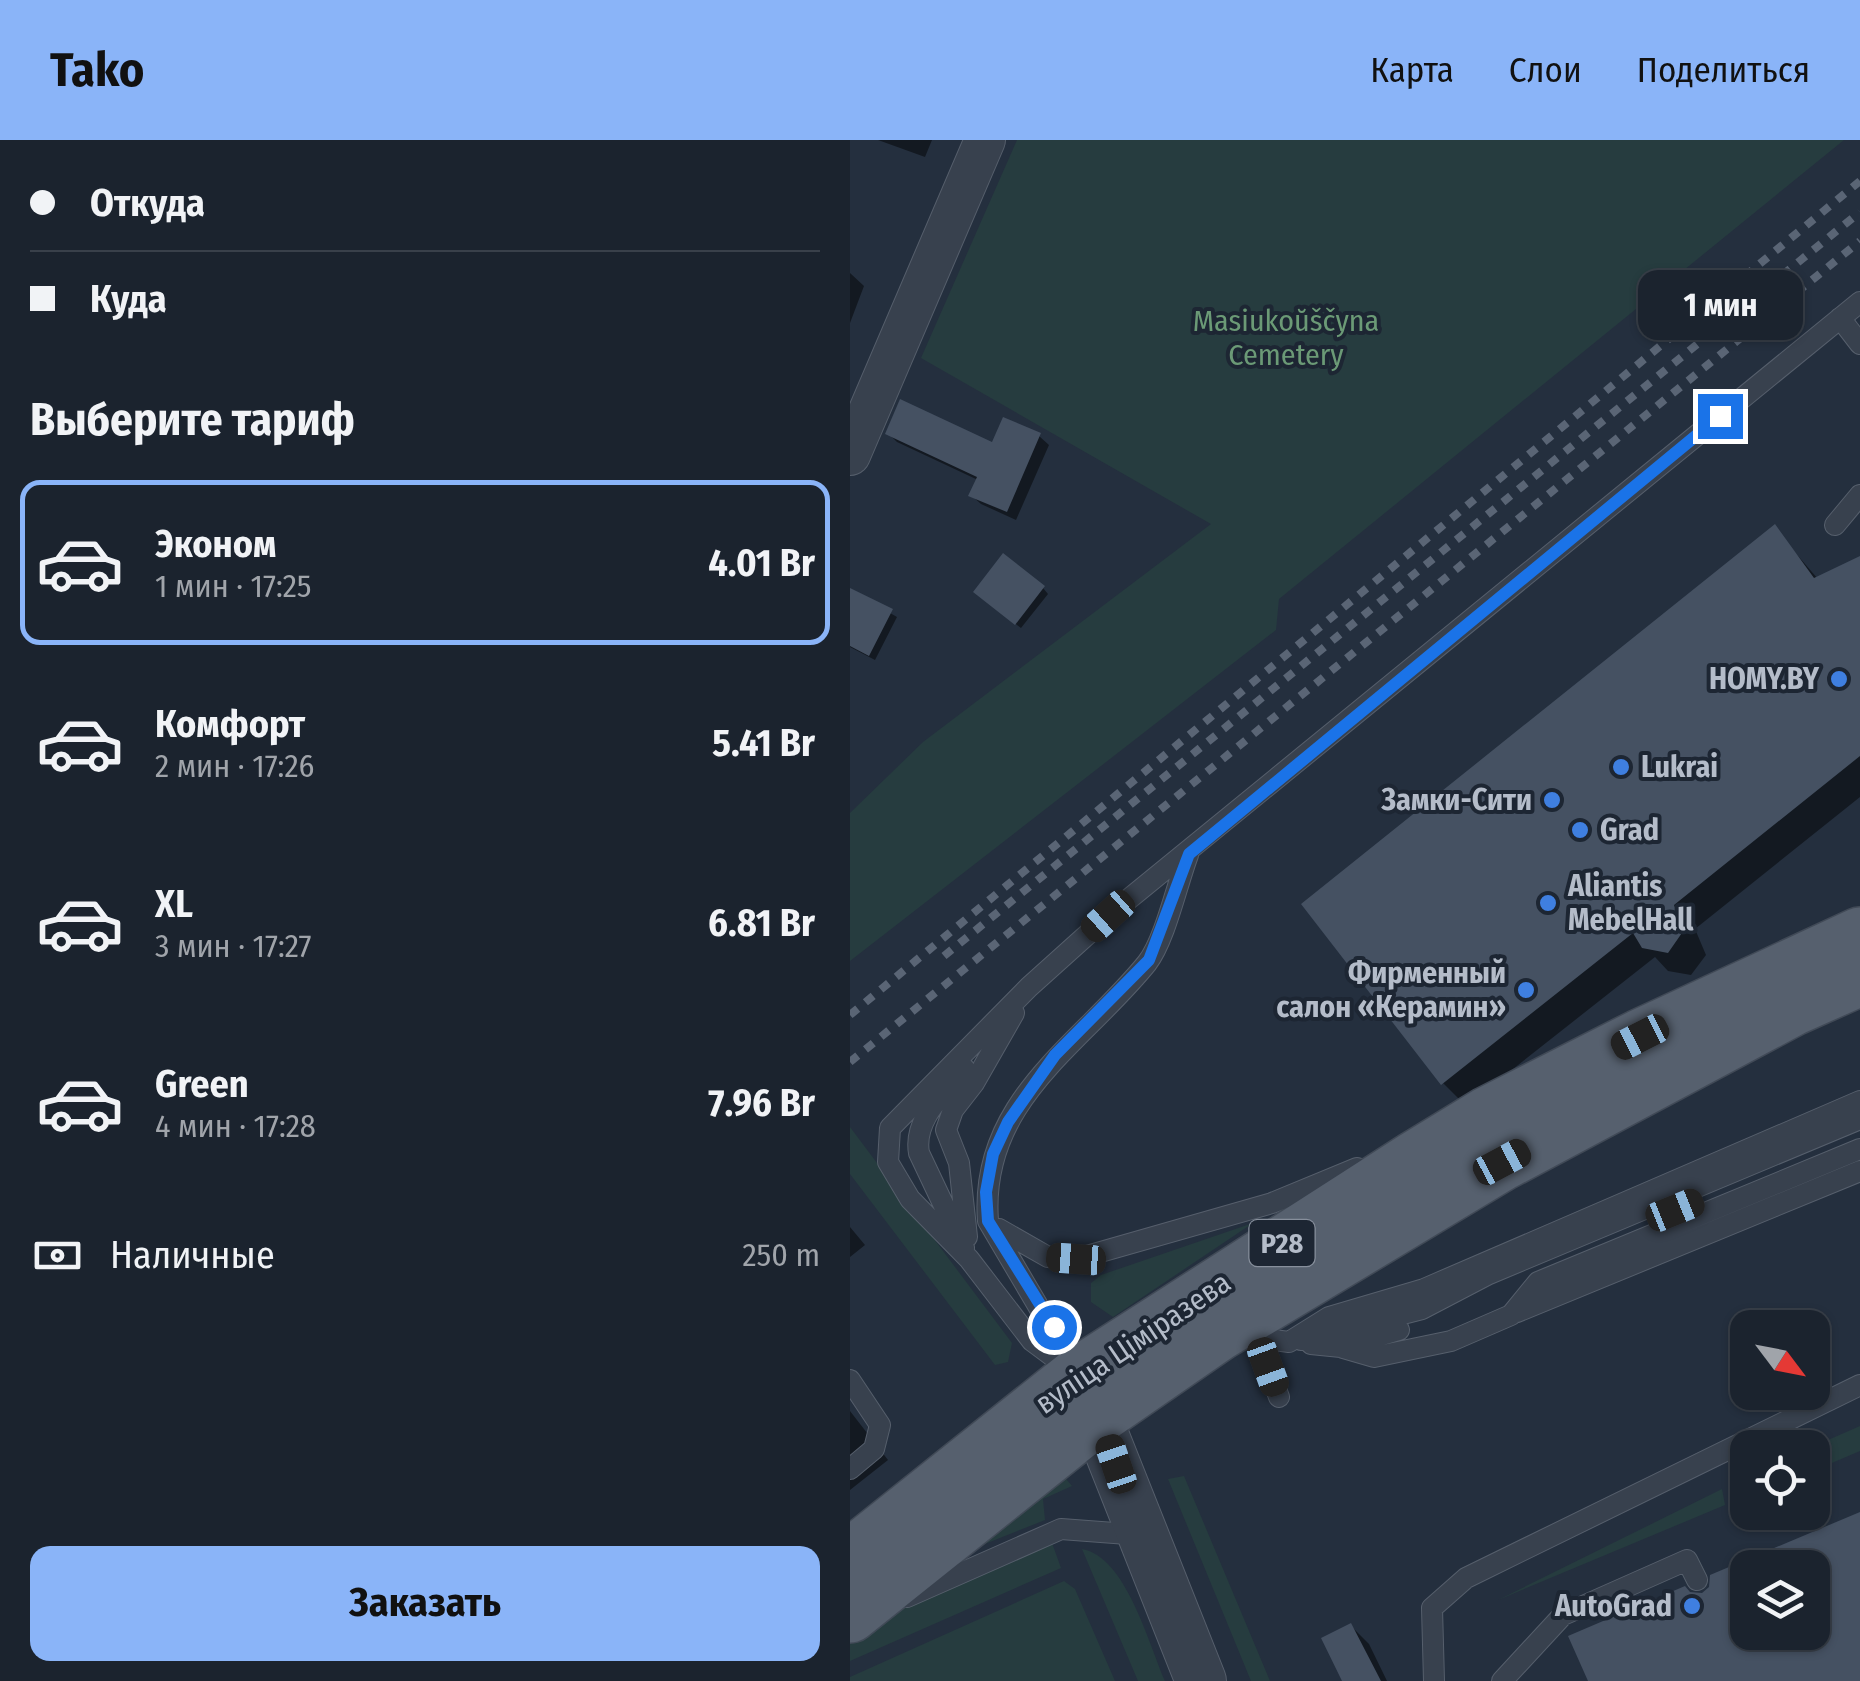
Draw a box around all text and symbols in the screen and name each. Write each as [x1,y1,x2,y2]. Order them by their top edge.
text: Tako [50,41,144,99]
text: Карта [1370,49,1454,91]
text: Слои [1509,49,1582,91]
text: Поделиться [1637,49,1810,91]
text: Откуда [90,180,205,226]
callout: 1 мин [1638,271,1802,341]
text: Куда [90,276,167,322]
text: 1 мин [1684,286,1757,324]
park label: Masiukoŭščyna Cemetery [1193,303,1379,373]
text: Выберите тариф [30,393,355,447]
route end [1698,394,1743,439]
icon: car [35,518,125,608]
text: Эконом [155,521,276,567]
text: 4.01 Br [708,540,815,586]
text: 1 мин · 17:25 [155,567,312,605]
place label: HOMY.BY [1709,661,1820,697]
marker: HOMY.BY [1828,668,1850,690]
icon: car [35,698,125,788]
text: Комфорт [155,701,305,747]
text: 5.41 Br [712,720,815,766]
text: 2 мин · 17:26 [155,747,314,785]
place label: Lukrai [1641,749,1718,785]
marker: Lukrai [1610,756,1632,778]
place label: Замки-Сити [1380,782,1532,818]
marker: Замки-Сити [1541,789,1563,811]
place label: Grad [1600,812,1659,848]
marker: Grad [1569,819,1591,841]
place label: Aliantis MebelHall [1567,868,1694,938]
icon: car [35,878,125,968]
text: XL [155,881,193,927]
car [1076,885,1140,947]
marker: Aliantis MebelHall [1537,892,1559,914]
text: 6.81 Br [708,900,815,946]
text: 3 мин · 17:27 [155,927,312,965]
place label: Фирменный салон «Керамин» [1276,955,1506,1025]
marker: Фирменный салон «Керамин» [1515,979,1537,1001]
car [1606,1010,1674,1064]
icon: car [35,1058,125,1148]
text: Green [155,1061,249,1107]
text: 7.96 Br [708,1080,815,1126]
text: 4 мин · 17:28 [155,1107,316,1145]
car [1468,1135,1536,1189]
car [1642,1185,1708,1235]
road number: Р28 [1250,1220,1314,1266]
icon: cash [30,1228,85,1283]
text: Наличные [110,1232,275,1278]
text: 250 m [742,1236,820,1274]
car [1045,1242,1107,1276]
street label: вуліца Ціміразева [1029,1264,1237,1422]
route start [1032,1305,1077,1350]
north arrow [1730,1310,1830,1410]
map controls [1730,1310,1830,1650]
car [1244,1334,1292,1400]
button: locate [1730,1430,1830,1530]
car [1092,1431,1140,1497]
button: Заказать [30,1546,820,1661]
button: layers [1730,1550,1830,1650]
place label: AutoGrad [1554,1588,1672,1624]
marker: AutoGrad [1681,1595,1703,1617]

